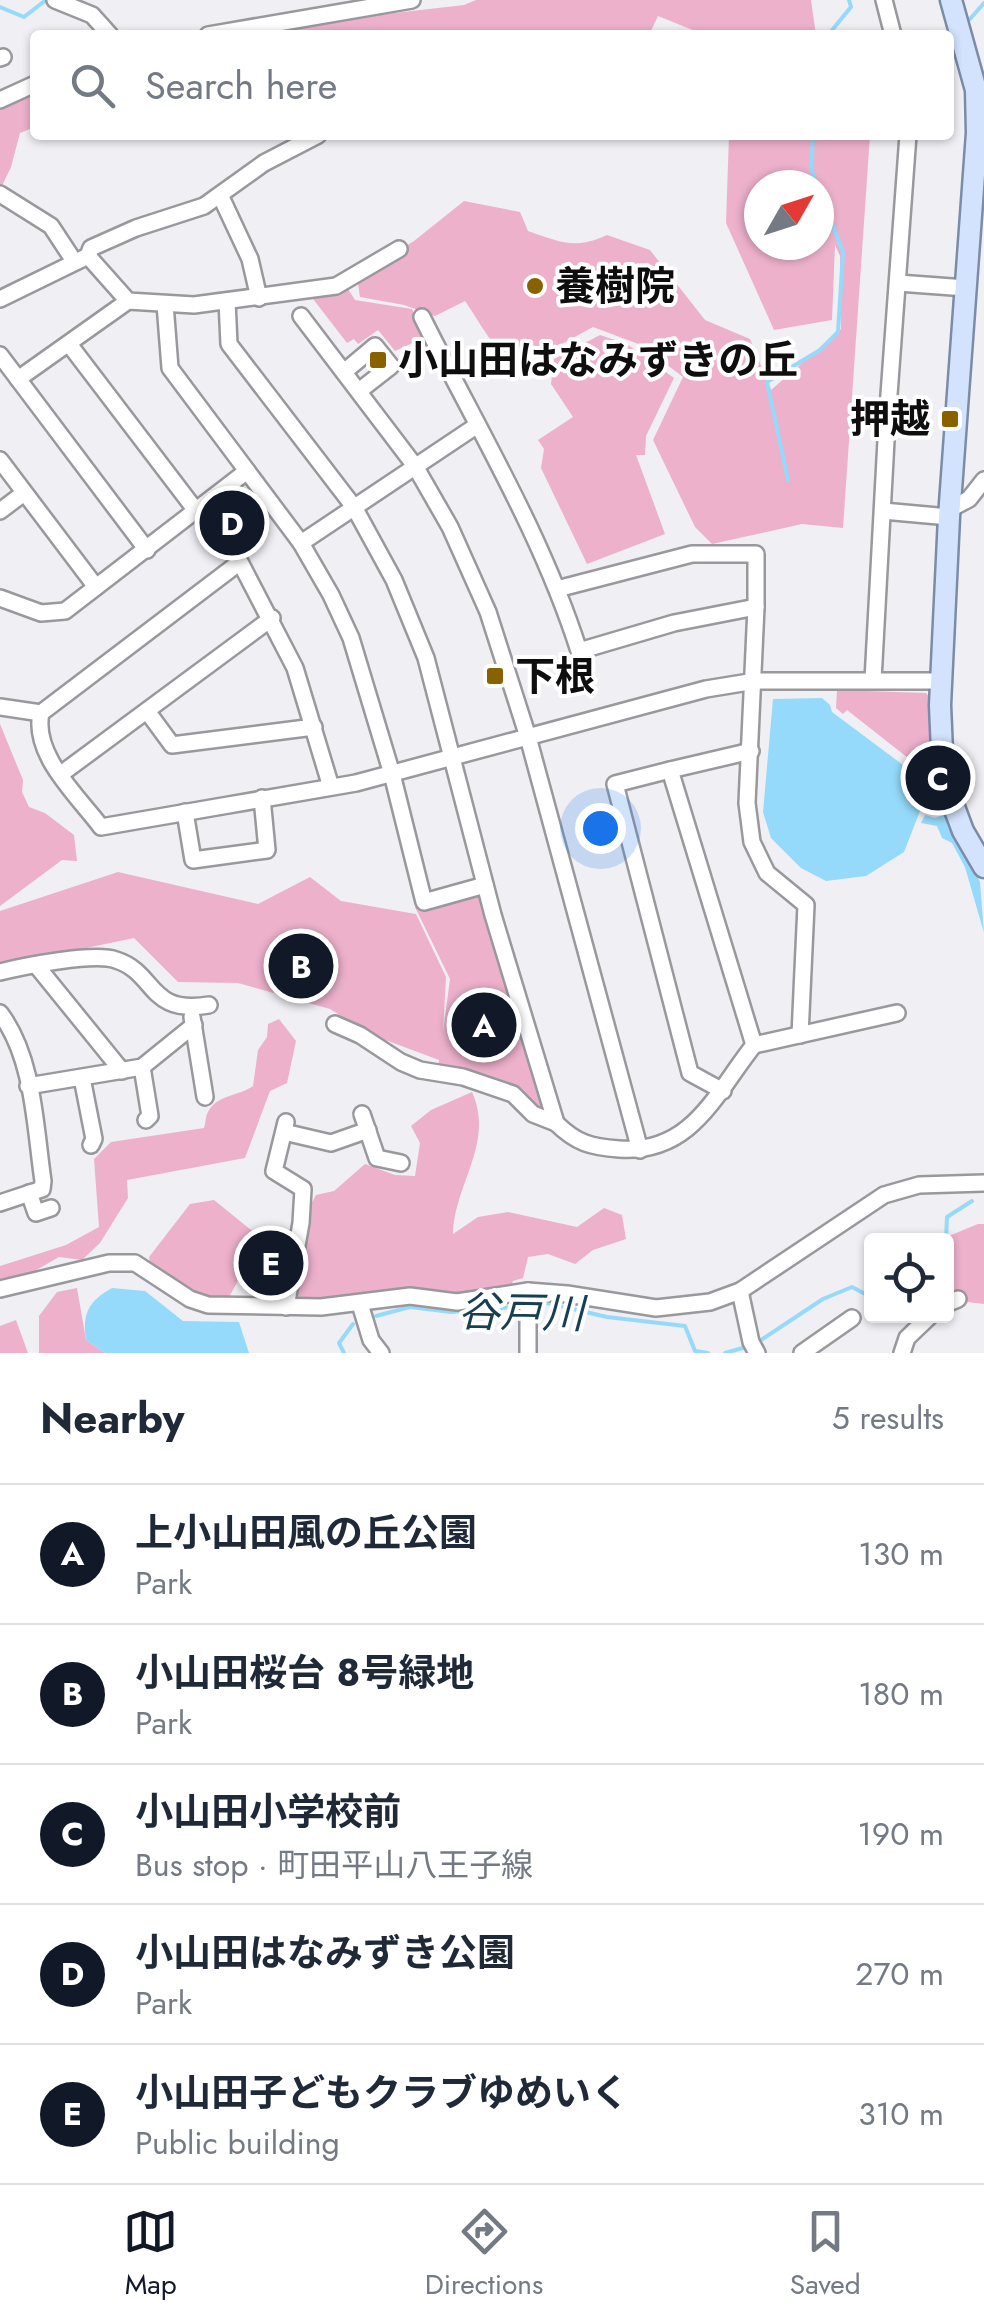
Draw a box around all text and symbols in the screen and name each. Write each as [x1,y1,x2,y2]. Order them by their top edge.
search box [30,30,954,140]
icon: search [65,58,120,113]
text: Search here [145,58,337,113]
north arrow [744,170,834,260]
place label: 養樹院 [555,257,675,315]
marker: 養樹院 [524,275,546,297]
place label: 小山田はなみずきの丘 [398,331,798,389]
marker: 小山田はなみずきの丘 [367,349,389,371]
place label: 押越 [850,390,930,448]
marker: 押越 [939,408,961,430]
pin: D [200,486,264,560]
place label: 下根 [515,647,595,705]
marker: 下根 [484,665,506,687]
pin: C [906,740,970,816]
your location [575,803,626,854]
pin: B [268,928,334,1004]
pin: A [452,988,516,1062]
pin: E [238,1226,304,1300]
map controls [864,1233,954,1323]
button: locate [864,1233,954,1323]
water label: 谷戸川 [457,1281,589,1344]
text: Nearby [40,1388,184,1449]
text: 5 results [832,1395,944,1441]
text: 上小山田風の丘公園 [135,1505,477,1560]
text: A [61,1531,84,1577]
text: 130 m [858,1531,944,1577]
text: Park [135,1560,192,1606]
text: 小山田桜台 8号緑地 [135,1645,474,1700]
text: B [62,1671,83,1717]
text: 180 m [858,1671,944,1717]
text: Park [135,1700,192,1746]
text: 小山田小学校前 [135,1784,401,1839]
text: C [61,1811,84,1857]
text: 190 m [857,1811,944,1857]
text: Bus stop · 町田平山八王子線 [135,1842,533,1888]
text: 小山田はなみずき公園 [135,1925,515,1980]
text: D [61,1951,84,1997]
text: 270 m [855,1951,944,1997]
text: Park [135,1980,192,2026]
text: 小山田子どもクラブゆめいく [135,2065,629,2120]
text: E [63,2091,82,2137]
text: 310 m [858,2091,944,2137]
text: Public building [135,2120,340,2166]
tab: Map [123,2204,178,2305]
tab: Directions [425,2204,543,2305]
tab: Saved [790,2204,861,2305]

